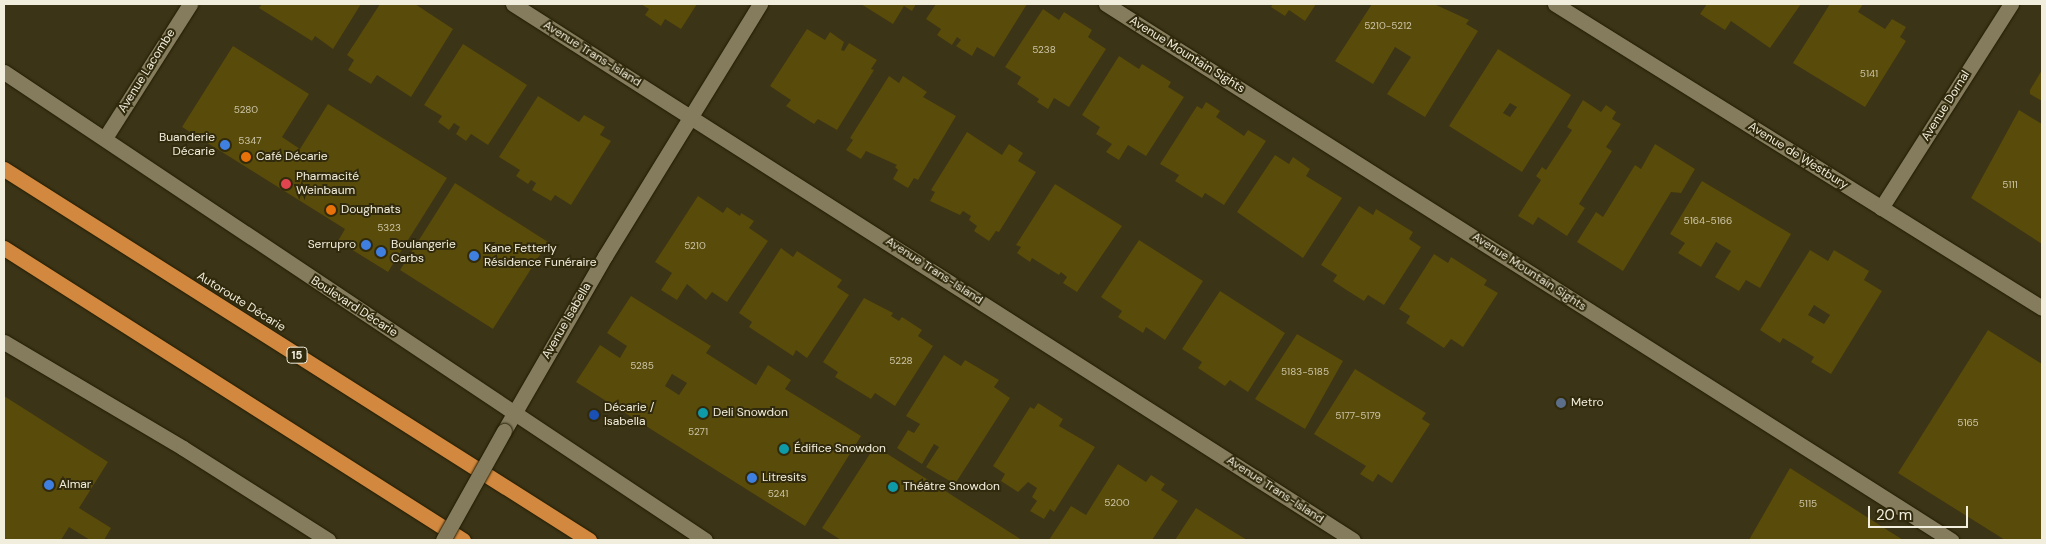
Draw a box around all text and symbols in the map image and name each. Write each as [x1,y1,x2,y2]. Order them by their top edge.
street label: Avenue Mountain Sights [1127,14,1247,96]
street label: Avenue Trans-Island [540,18,644,90]
house number: 5210-5212 [1364,20,1412,32]
street label: Avenue Lacombe [116,27,178,115]
house number: 5238 [1032,44,1056,56]
house number: 5141 [1860,68,1878,80]
street label: Avenue Dornal [1919,68,1973,144]
house number: 5280 [234,104,258,116]
street label: Avenue de Westbury [1745,119,1851,193]
place label: Buanderie Décarie [159,131,215,159]
house number: 5347 [238,135,262,147]
marker: Buanderie Décarie [219,139,231,151]
place label: Café Décarie [256,150,328,164]
marker: Café Décarie [240,151,252,163]
place label: Pharmacité Weinbaum [296,170,359,198]
marker: Pharmacité Weinbaum [280,178,292,190]
house number: 5111 [2002,179,2018,191]
place label: Doughnats [341,203,401,217]
marker: Doughnats [325,204,337,216]
house number: 5164-5166 [1684,215,1732,227]
house number: 5323 [377,222,401,234]
street label: Avenue Mountain Sights [1469,230,1589,314]
street label: Avenue Trans-Island [883,234,985,308]
place label: Serrupro [308,238,356,252]
place label: Boulangerie Carbs [391,238,456,266]
marker: Serrupro [360,239,372,251]
house number: 5210 [684,240,706,252]
place label: Kane Fetterly Résidence Funéraire [484,242,596,270]
marker: Boulangerie Carbs [375,246,387,258]
marker: Kane Fetterly Résidence Funéraire [468,250,480,262]
street label: Autoroute Décarie [194,269,288,335]
street label: Boulevard Décarie [308,274,400,340]
street label: Avenue Isabella [539,280,595,362]
road number: 15 [286,346,308,364]
house number: 5228 [889,355,913,367]
house number: 5285 [630,360,654,372]
house number: 5183-5185 [1281,366,1329,378]
place label: Metro [1571,396,1604,410]
marker: Metro [1555,397,1567,409]
place label: Décarie / Isabella [604,401,654,429]
place label: Deli Snowdon [713,406,788,420]
marker: Deli Snowdon [697,407,709,419]
marker: Décarie / Isabella [588,409,600,421]
house number: 5177-5179 [1335,410,1381,422]
house number: 5165 [1957,417,1979,429]
house number: 5271 [688,426,708,438]
place label: Édifice Snowdon [794,442,886,456]
marker: Édifice Snowdon [778,443,790,455]
street label: Avenue Trans-Island [1224,453,1326,527]
place label: Litresits [762,471,807,485]
marker: Litresits [746,472,758,484]
place label: Almar [59,478,91,492]
marker: Almar [43,479,55,491]
place label: Théâtre Snowdon [903,480,1000,494]
marker: Théâtre Snowdon [887,481,899,493]
house number: 5241 [768,488,788,500]
scale bar [1871,496,1971,528]
house number: 5200 [1104,497,1130,509]
house number: 5115 [1799,498,1817,510]
text: 20 m [1876,505,1912,525]

